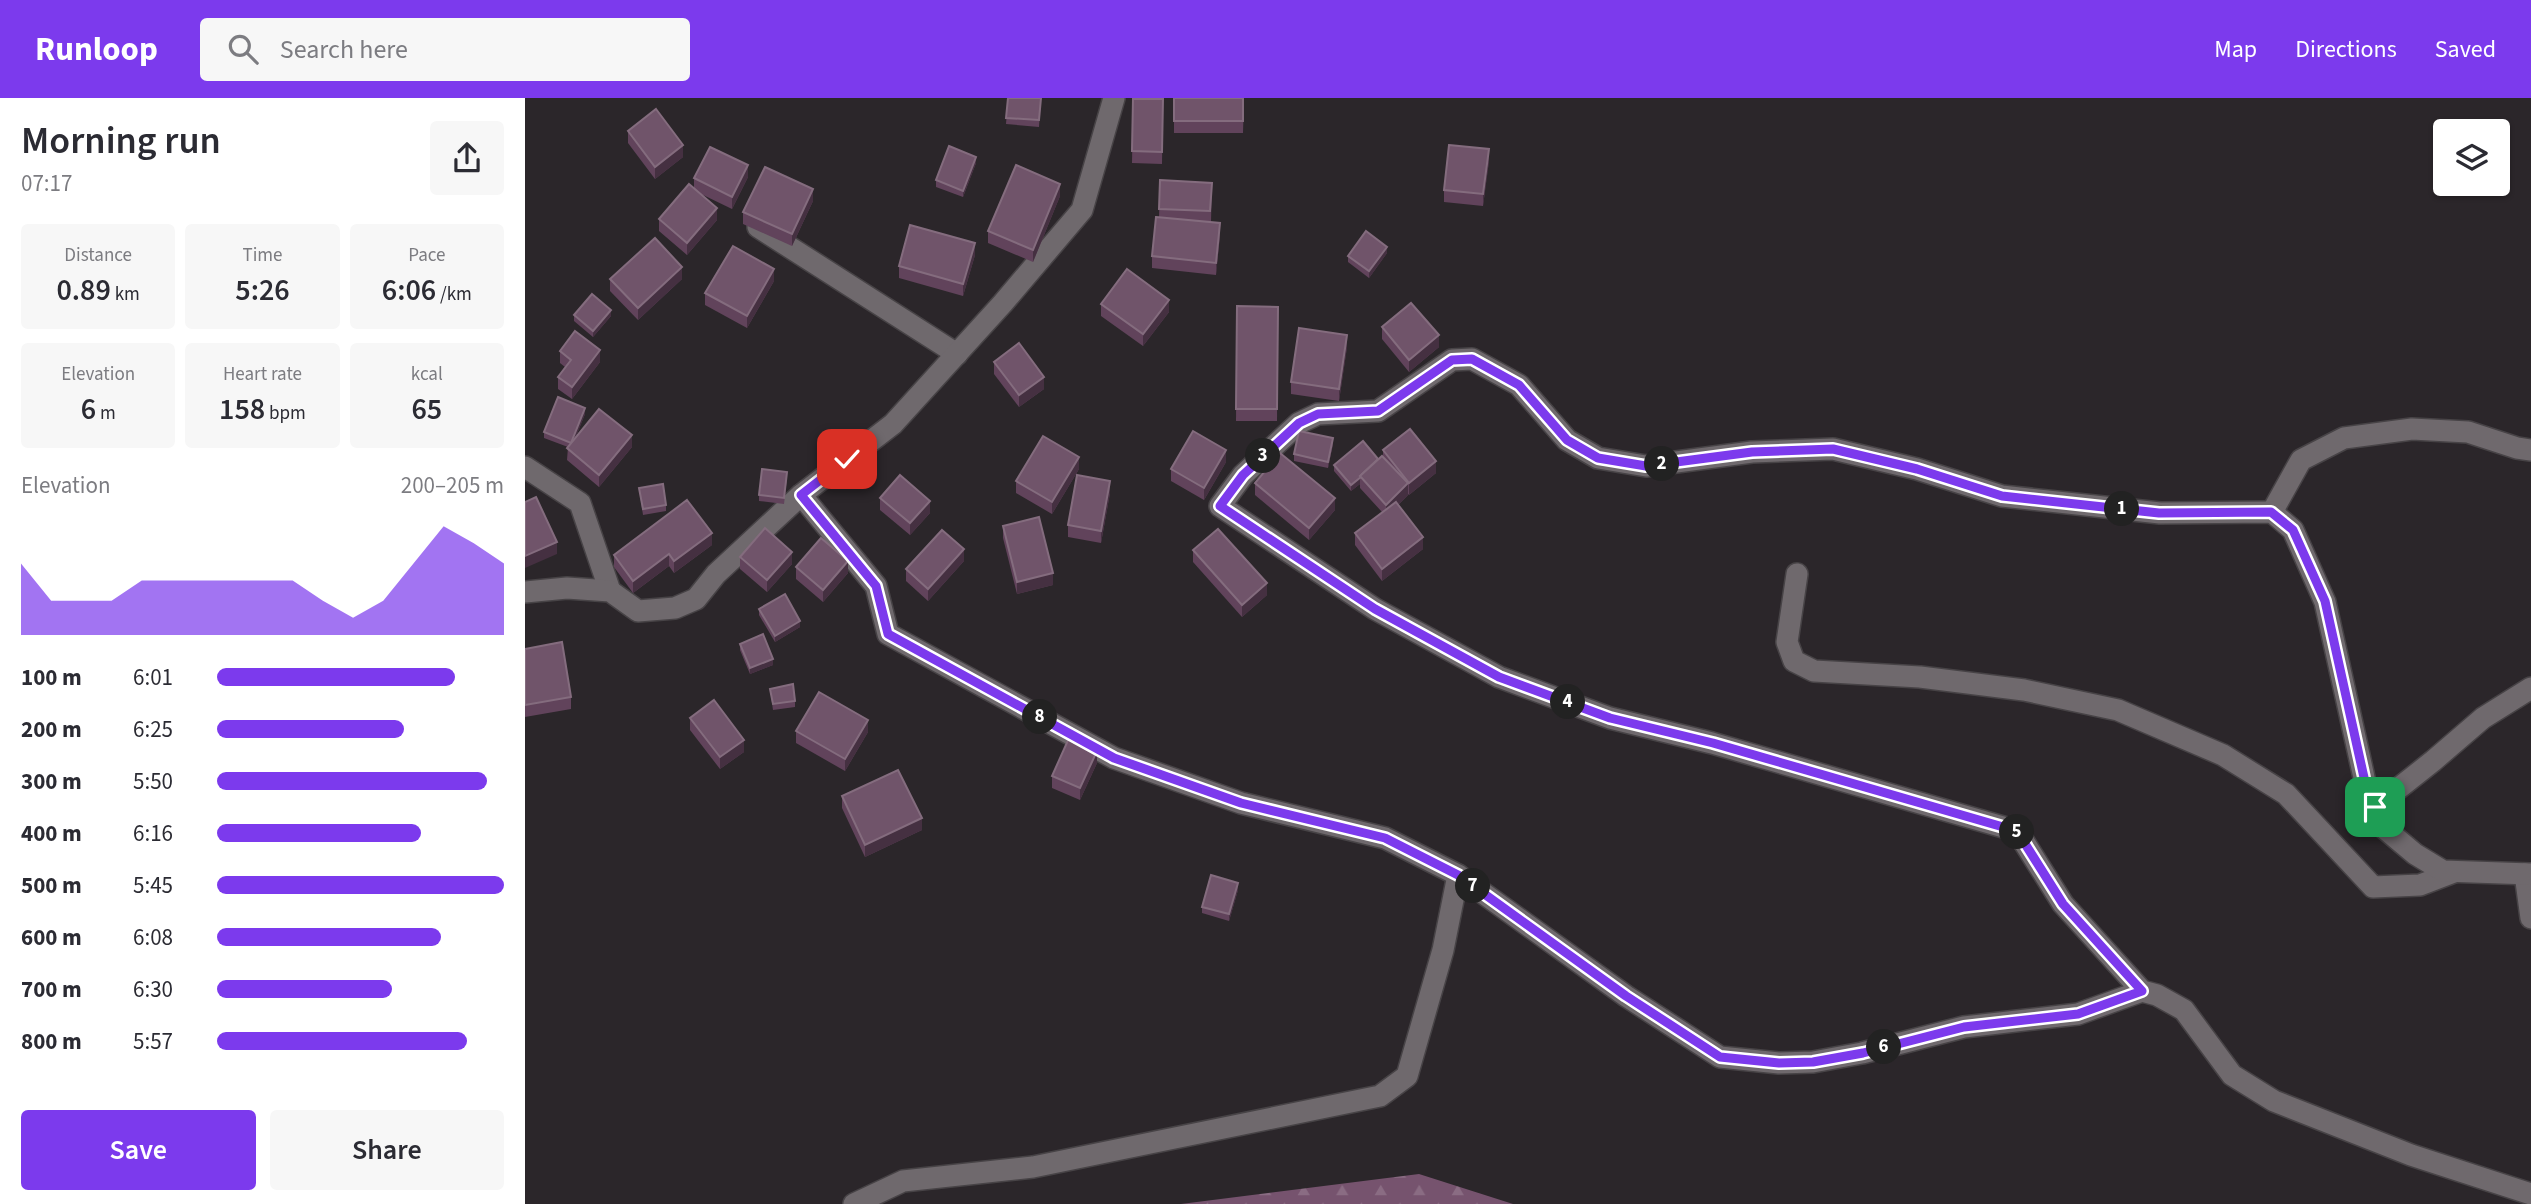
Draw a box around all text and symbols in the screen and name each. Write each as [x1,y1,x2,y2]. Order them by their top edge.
search box [200,18,690,81]
text: Runloop [35,26,158,73]
icon: search [224,30,262,68]
text: Search here [280,31,408,68]
text: Map [2214,32,2257,67]
text: Directions [2295,32,2397,67]
text: Saved [2435,32,2496,67]
text: Morning run [21,114,221,168]
map controls [2433,119,2510,196]
button: layers [2433,119,2510,196]
button: share [430,121,504,195]
text: 07:17 [21,167,72,200]
text: Distance [64,242,132,269]
text: Time [242,242,283,269]
text: Pace [408,242,445,269]
text: 0.89 [56,269,111,312]
text: 5:26 [235,269,290,312]
text: 6:06 [382,269,436,312]
text: km [111,281,140,308]
text: /km [436,281,472,308]
text: Elevation [61,361,135,388]
text: Heart rate [223,361,302,388]
text: kcal [411,361,443,388]
text: 6 [81,388,96,431]
text: 158 [219,388,265,431]
text: 65 [411,388,442,431]
text: m [96,400,116,427]
text: bpm [265,400,306,427]
pin [817,429,877,489]
pin: 3 [1245,438,1281,474]
icon: check [828,440,866,478]
text: 3 [1257,442,1268,469]
pin: 2 [1645,446,1679,482]
text: 2 [1656,450,1667,477]
text: Elevation [21,469,111,502]
text: 200–205 m [401,469,504,502]
pin: 1 [2105,492,2139,526]
text: 1 [2116,495,2127,522]
text: 100 m [21,661,82,694]
text: 6:01 [133,661,173,694]
pin: 4 [1551,684,1585,720]
text: 4 [1562,688,1573,715]
pin: 8 [1023,700,1057,734]
text: 8 [1034,703,1045,730]
text: 200 m [21,713,82,746]
text: 6:25 [133,713,173,746]
text: 300 m [21,765,82,798]
text: 5:50 [133,765,173,798]
pin [2345,777,2405,837]
icon: arrive [2356,788,2394,826]
pin: 5 [1999,814,2035,850]
text: 400 m [21,817,82,850]
text: 6:16 [133,817,173,850]
text: 5 [2011,818,2022,845]
pin: 7 [1455,868,1490,904]
text: 500 m [21,869,82,902]
text: 5:45 [133,869,173,902]
text: 7 [1467,872,1478,899]
text: 600 m [21,921,82,954]
text: 6:08 [133,921,173,954]
text: 700 m [21,973,82,1006]
text: 6:30 [133,973,173,1006]
text: 800 m [21,1025,82,1058]
text: 5:57 [133,1025,173,1058]
pin: 6 [1867,1030,1901,1065]
text: 6 [1878,1033,1889,1060]
button: Save [21,1110,256,1190]
button: Share [270,1110,504,1190]

